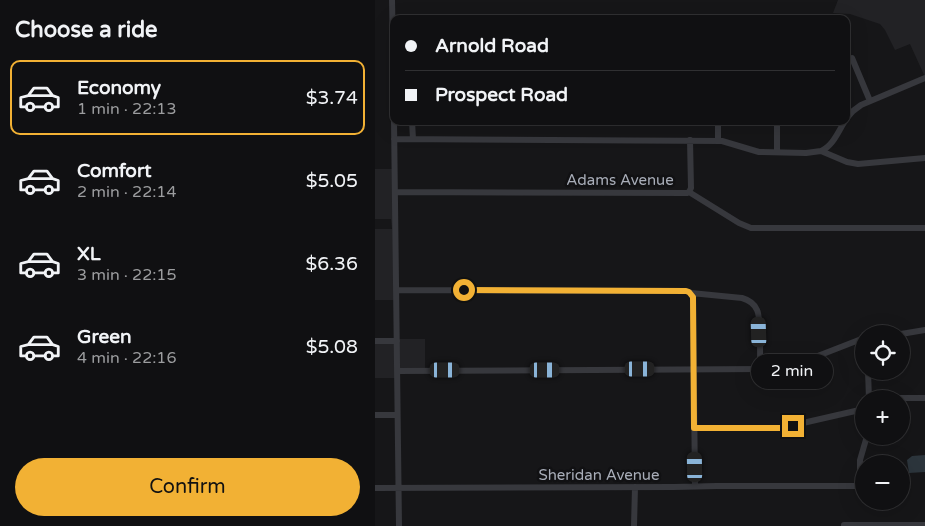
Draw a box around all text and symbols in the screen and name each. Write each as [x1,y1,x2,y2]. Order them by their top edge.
text: Choose a ride [15,17,158,43]
text: Arnold Road [435,35,549,57]
icon: car [17,75,62,120]
text: Economy [77,77,161,99]
text: Prospect Road [435,84,568,106]
text: $3.74 [306,87,358,109]
text: 1 min · 22:13 [77,99,176,119]
icon: car [17,158,62,203]
text: Comfort [77,160,151,182]
text: $5.05 [306,170,358,192]
street label: Adams Avenue [566,171,674,189]
text: 2 min · 22:14 [77,182,176,202]
icon: car [17,241,62,286]
text: XL [77,243,101,265]
text: $6.36 [306,253,358,275]
text: 3 min · 22:15 [77,265,176,285]
route start [453,279,475,301]
car [750,317,767,347]
icon: car [17,324,62,369]
map controls [855,325,910,510]
button: locate [855,325,910,380]
text: Green [77,326,131,348]
text: $5.08 [306,336,358,358]
text: 4 min · 22:16 [77,348,176,368]
callout: 2 min [752,354,834,388]
text: 2 min [771,361,813,381]
car [625,362,655,377]
car [430,363,460,378]
car [530,363,560,378]
button: + [855,390,910,445]
route end [782,415,804,437]
car [687,452,702,482]
button: − [855,455,910,510]
button: Confirm [15,458,360,516]
street label: Sheridan Avenue [539,466,659,484]

